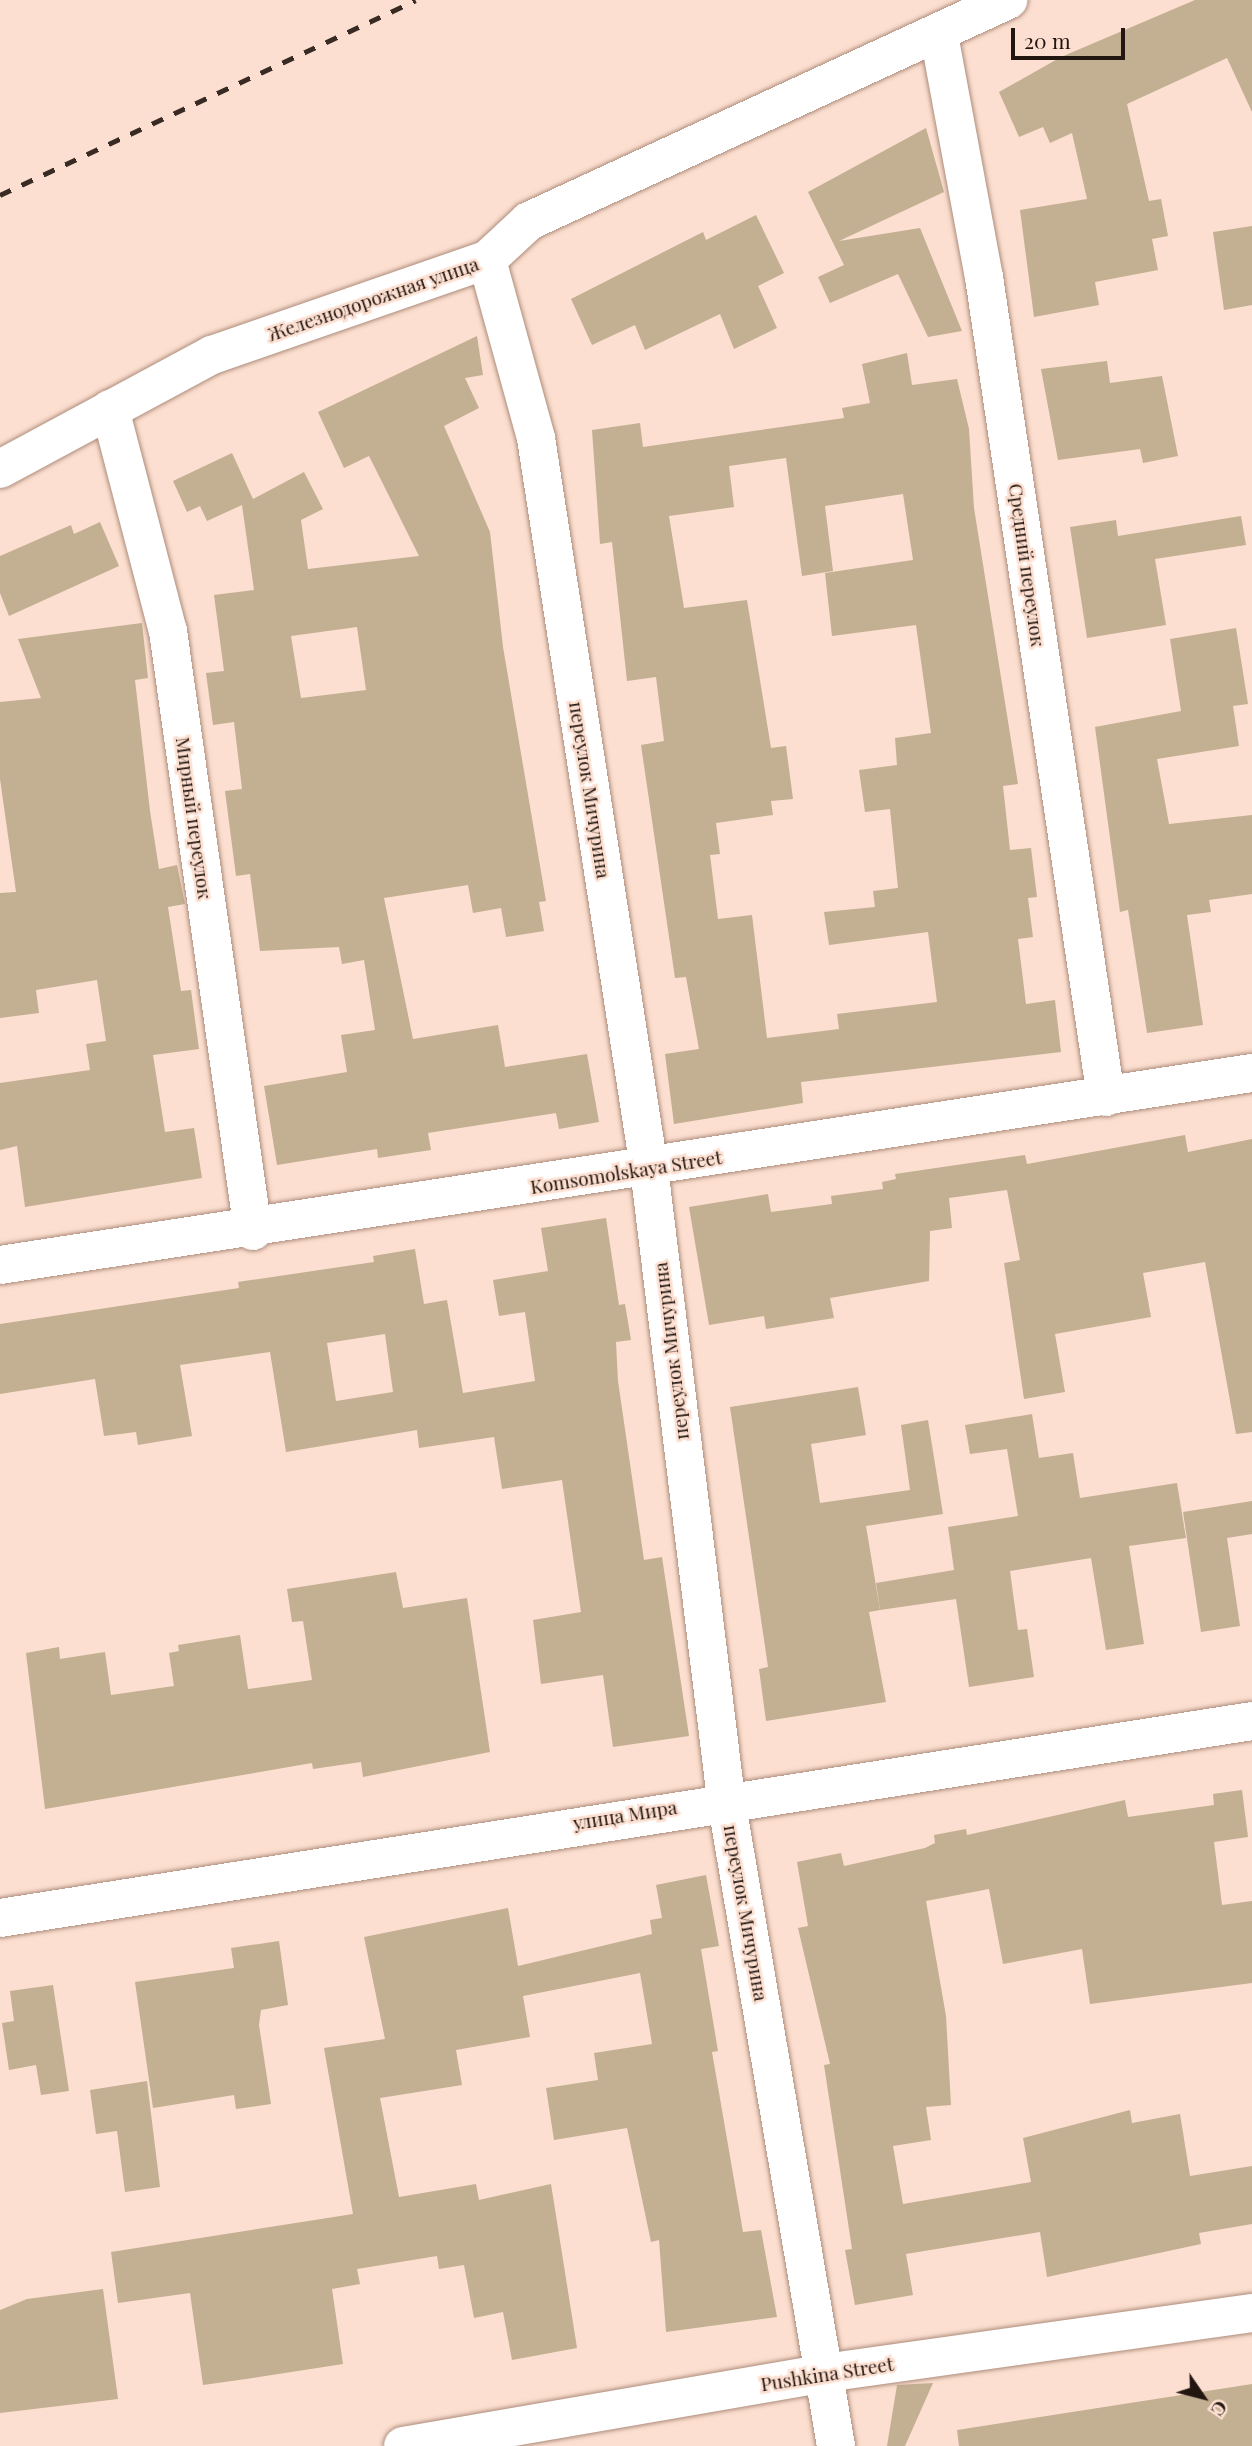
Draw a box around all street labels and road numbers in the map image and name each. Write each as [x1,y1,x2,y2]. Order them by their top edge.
street label: Железнодорожная улица [264,252,482,346]
street label: Средний переулок [1004,482,1050,648]
street label: переулок Мичурина [565,700,615,880]
street label: Мирный переулок [171,736,217,900]
street label: Komsomolskaya Street [528,1146,724,1198]
street label: переулок Мичурина [649,1261,693,1441]
street label: улица Мира [571,1796,679,1834]
street label: переулок Мичурина [719,1823,773,2003]
street label: Pushkina Street [759,2352,895,2396]

